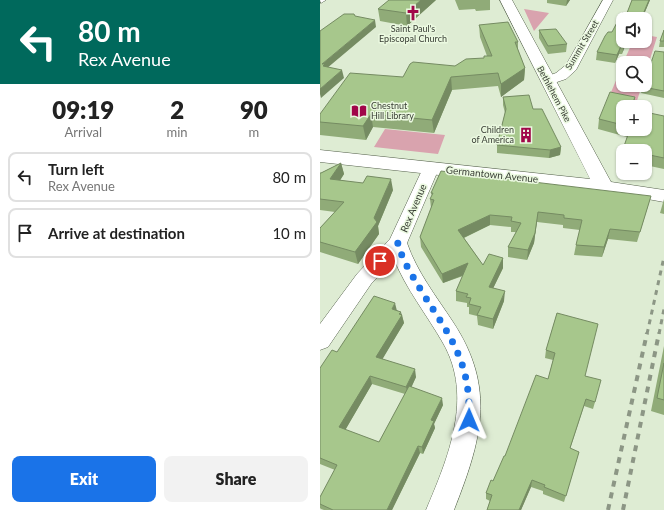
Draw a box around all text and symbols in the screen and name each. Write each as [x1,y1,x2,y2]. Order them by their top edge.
church icon: Saint Paul's Episcopal Church [404,4,422,22]
map controls [616,12,652,180]
button: sound [616,12,652,48]
text: 80 m [78,14,141,48]
icon: left [12,16,64,68]
street label: Summit Street [562,17,601,72]
place label: Saint Paul's Episcopal Church [379,23,447,44]
text: Rex Avenue [78,48,171,70]
button: search [616,56,652,92]
street label: Bethlehem Pike [535,64,574,124]
text: 09:19 [52,95,114,124]
text: 2 [170,95,184,124]
text: 90 [240,95,268,124]
place label: Chestnut Hill Library [371,100,414,121]
button: + [616,100,652,136]
library icon: Chestnut Hill Library [350,102,368,120]
text: Arrival [65,124,102,140]
text: min [167,124,188,140]
text: m [248,124,259,140]
place label: Children of America [472,124,514,145]
building icon: Children of America [517,126,535,144]
button: − [616,144,652,180]
text: Turn left [48,160,104,178]
street label: Germantown Avenue [445,163,539,185]
icon: left [14,166,36,188]
text: 80 m [272,168,306,186]
text: Rex Avenue [48,178,115,194]
street label: Rex Avenue [397,182,429,234]
icon: arrive [14,222,36,244]
text: Arrive at destination [48,224,185,242]
text: 10 m [272,224,306,242]
pin [363,244,397,278]
icon: arrive [369,250,391,272]
position arrow [448,399,490,441]
button: Exit [12,456,156,502]
button: Share [164,456,308,502]

